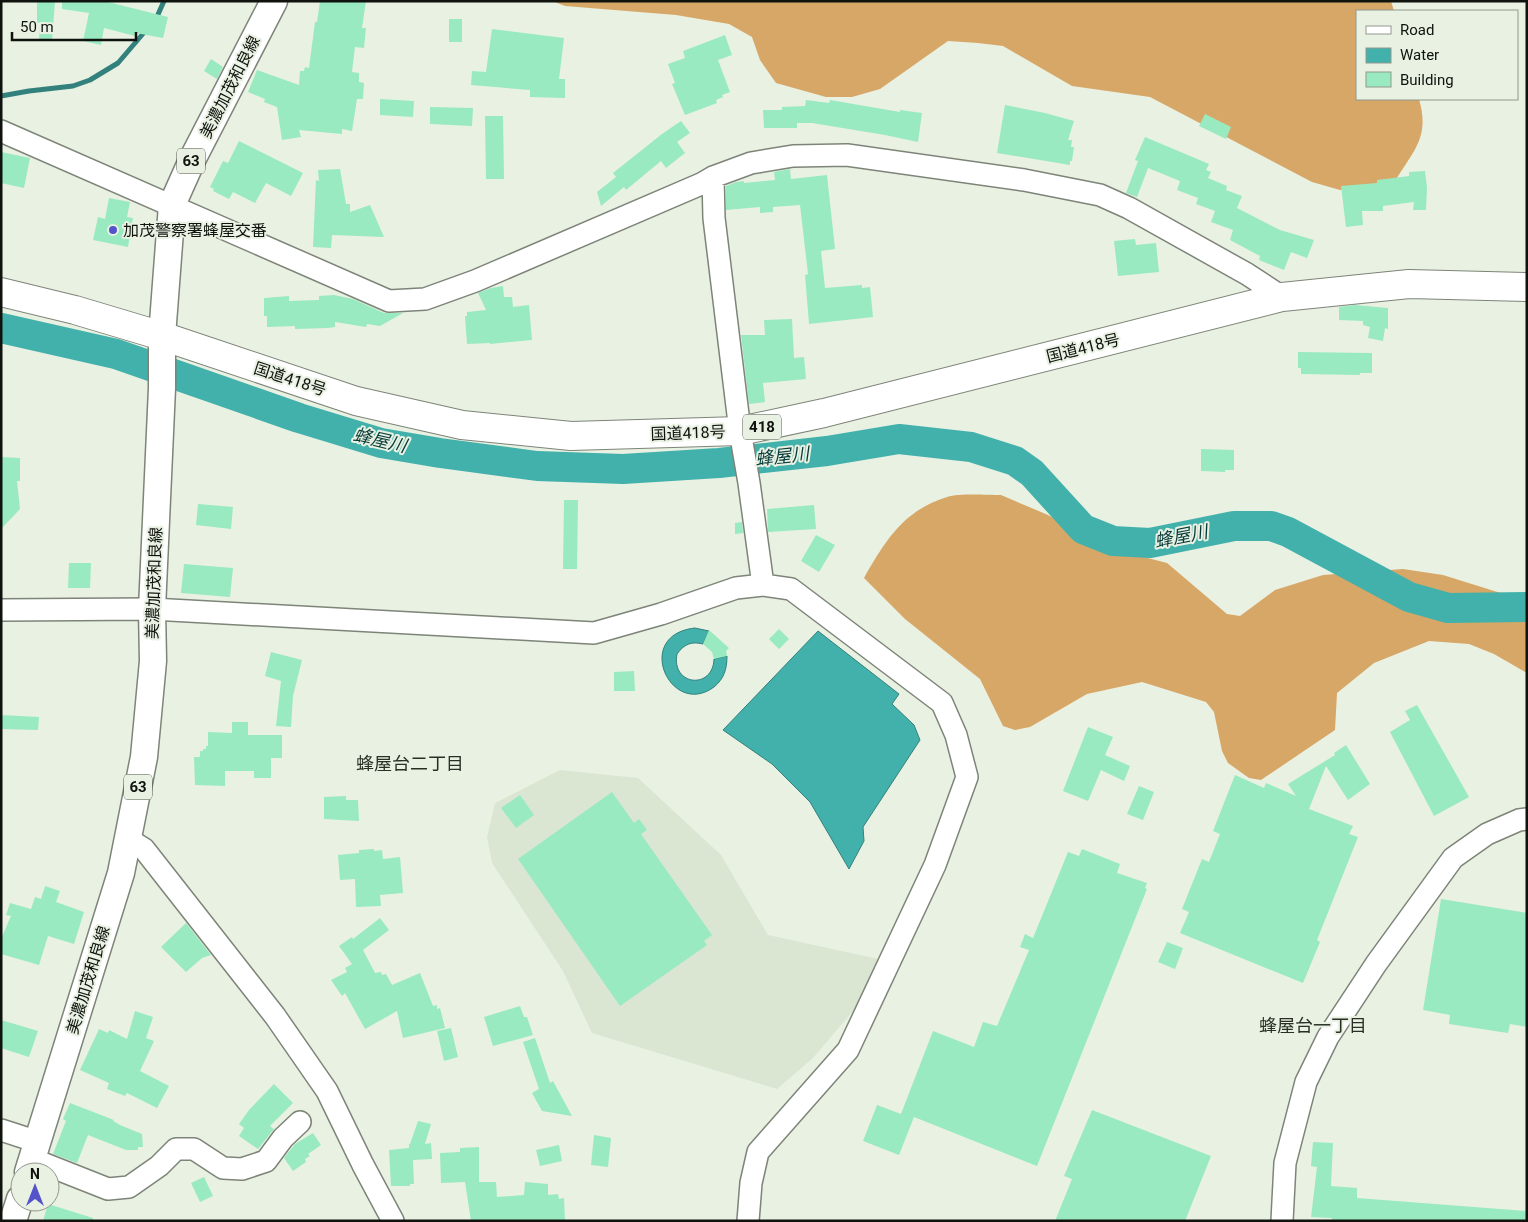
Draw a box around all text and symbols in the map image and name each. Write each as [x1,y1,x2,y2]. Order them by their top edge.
scale bar [12,10,136,42]
legend [1356,10,1518,100]
text: 50 m [20,18,54,36]
text: Road [1400,21,1434,39]
street label: 美濃加茂和良線 [196,33,264,141]
text: Water [1400,46,1439,64]
text: Building [1400,71,1454,89]
road number: 63 [177,148,205,174]
place label: 加茂警察署蜂屋交番 [123,221,267,240]
marker: 加茂警察署蜂屋交番 [107,224,119,236]
street label: 国道418号 [1044,330,1122,366]
street label: 国道418号 [251,358,329,400]
road number: 418 [743,414,781,440]
street label: 国道418号 [650,422,726,444]
water label: 蜂屋川 [351,424,411,457]
water label: 蜂屋川 [754,443,812,469]
water label: 蜂屋川 [1152,520,1211,551]
street label: 美濃加茂和良線 [143,527,165,639]
district label: 蜂屋台二丁目 [356,753,464,774]
road number: 63 [124,774,152,800]
street label: 美濃加茂和良線 [63,924,113,1036]
district label: 蜂屋台一丁目 [1259,1015,1367,1036]
north arrow [10,1162,60,1212]
text: N [30,1166,40,1182]

